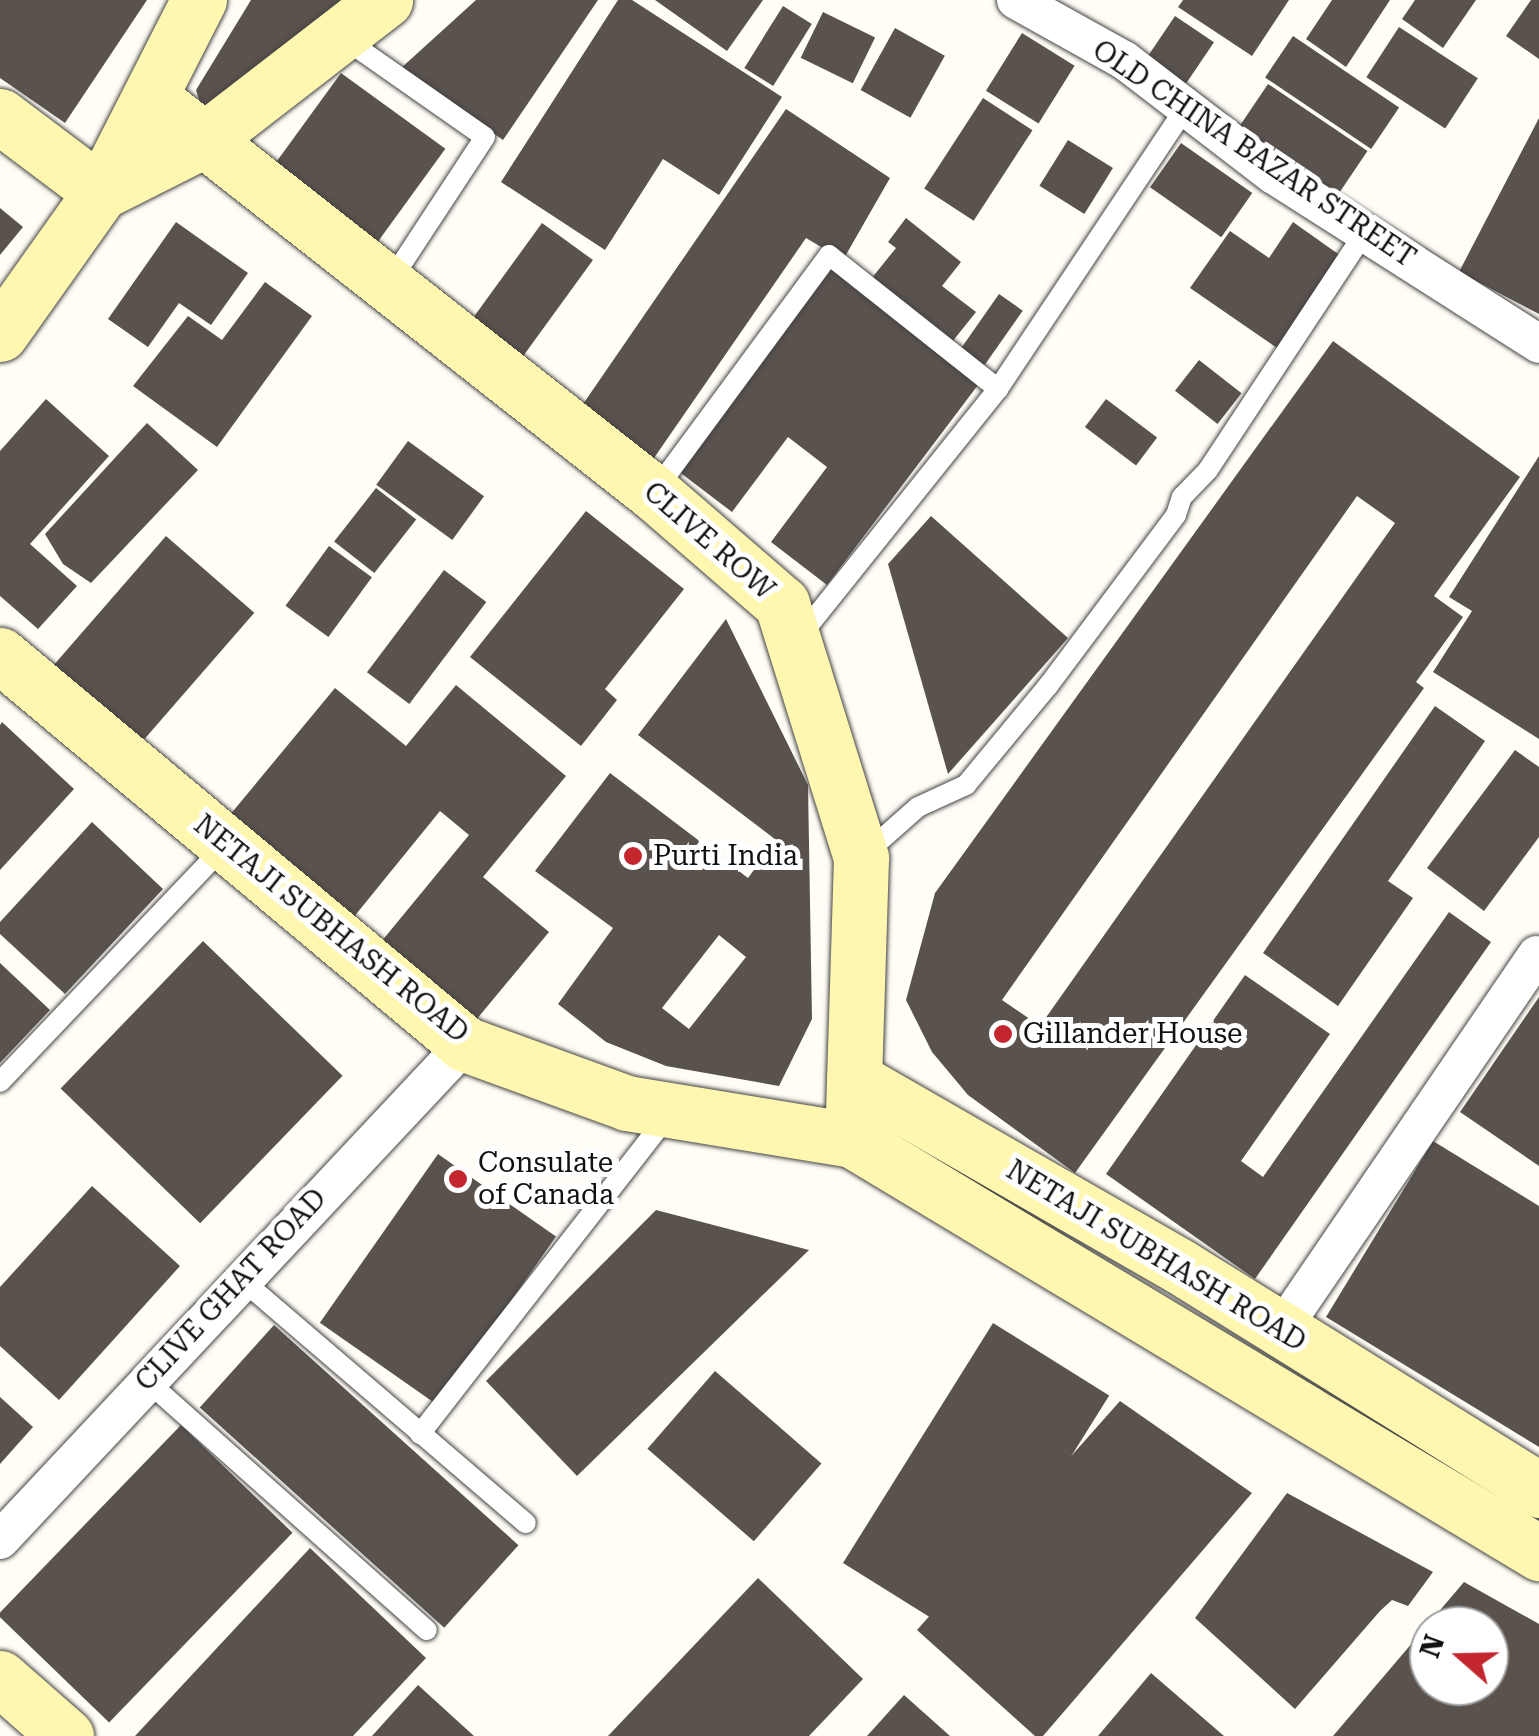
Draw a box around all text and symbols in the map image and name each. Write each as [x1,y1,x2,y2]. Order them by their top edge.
street label: OLD CHINA BAZAR STREET [1086,33,1422,275]
street label: CLIVE ROW [637,475,781,607]
street label: NETAJI SUBHASH ROAD [187,808,475,1050]
place label: Purti India [653,839,798,873]
marker: Purti India [622,845,644,867]
place label: Gillander House [1023,1017,1242,1051]
marker: Gillander House [992,1023,1014,1045]
place label: Consulate of Canada [478,1146,614,1212]
street label: NETAJI SUBHASH ROAD [1000,1153,1312,1359]
marker: Consulate of Canada [447,1168,469,1190]
street label: CLIVE GHAT ROAD [129,1182,333,1398]
north arrow [1409,1606,1509,1706]
text: N [1413,1630,1451,1662]

